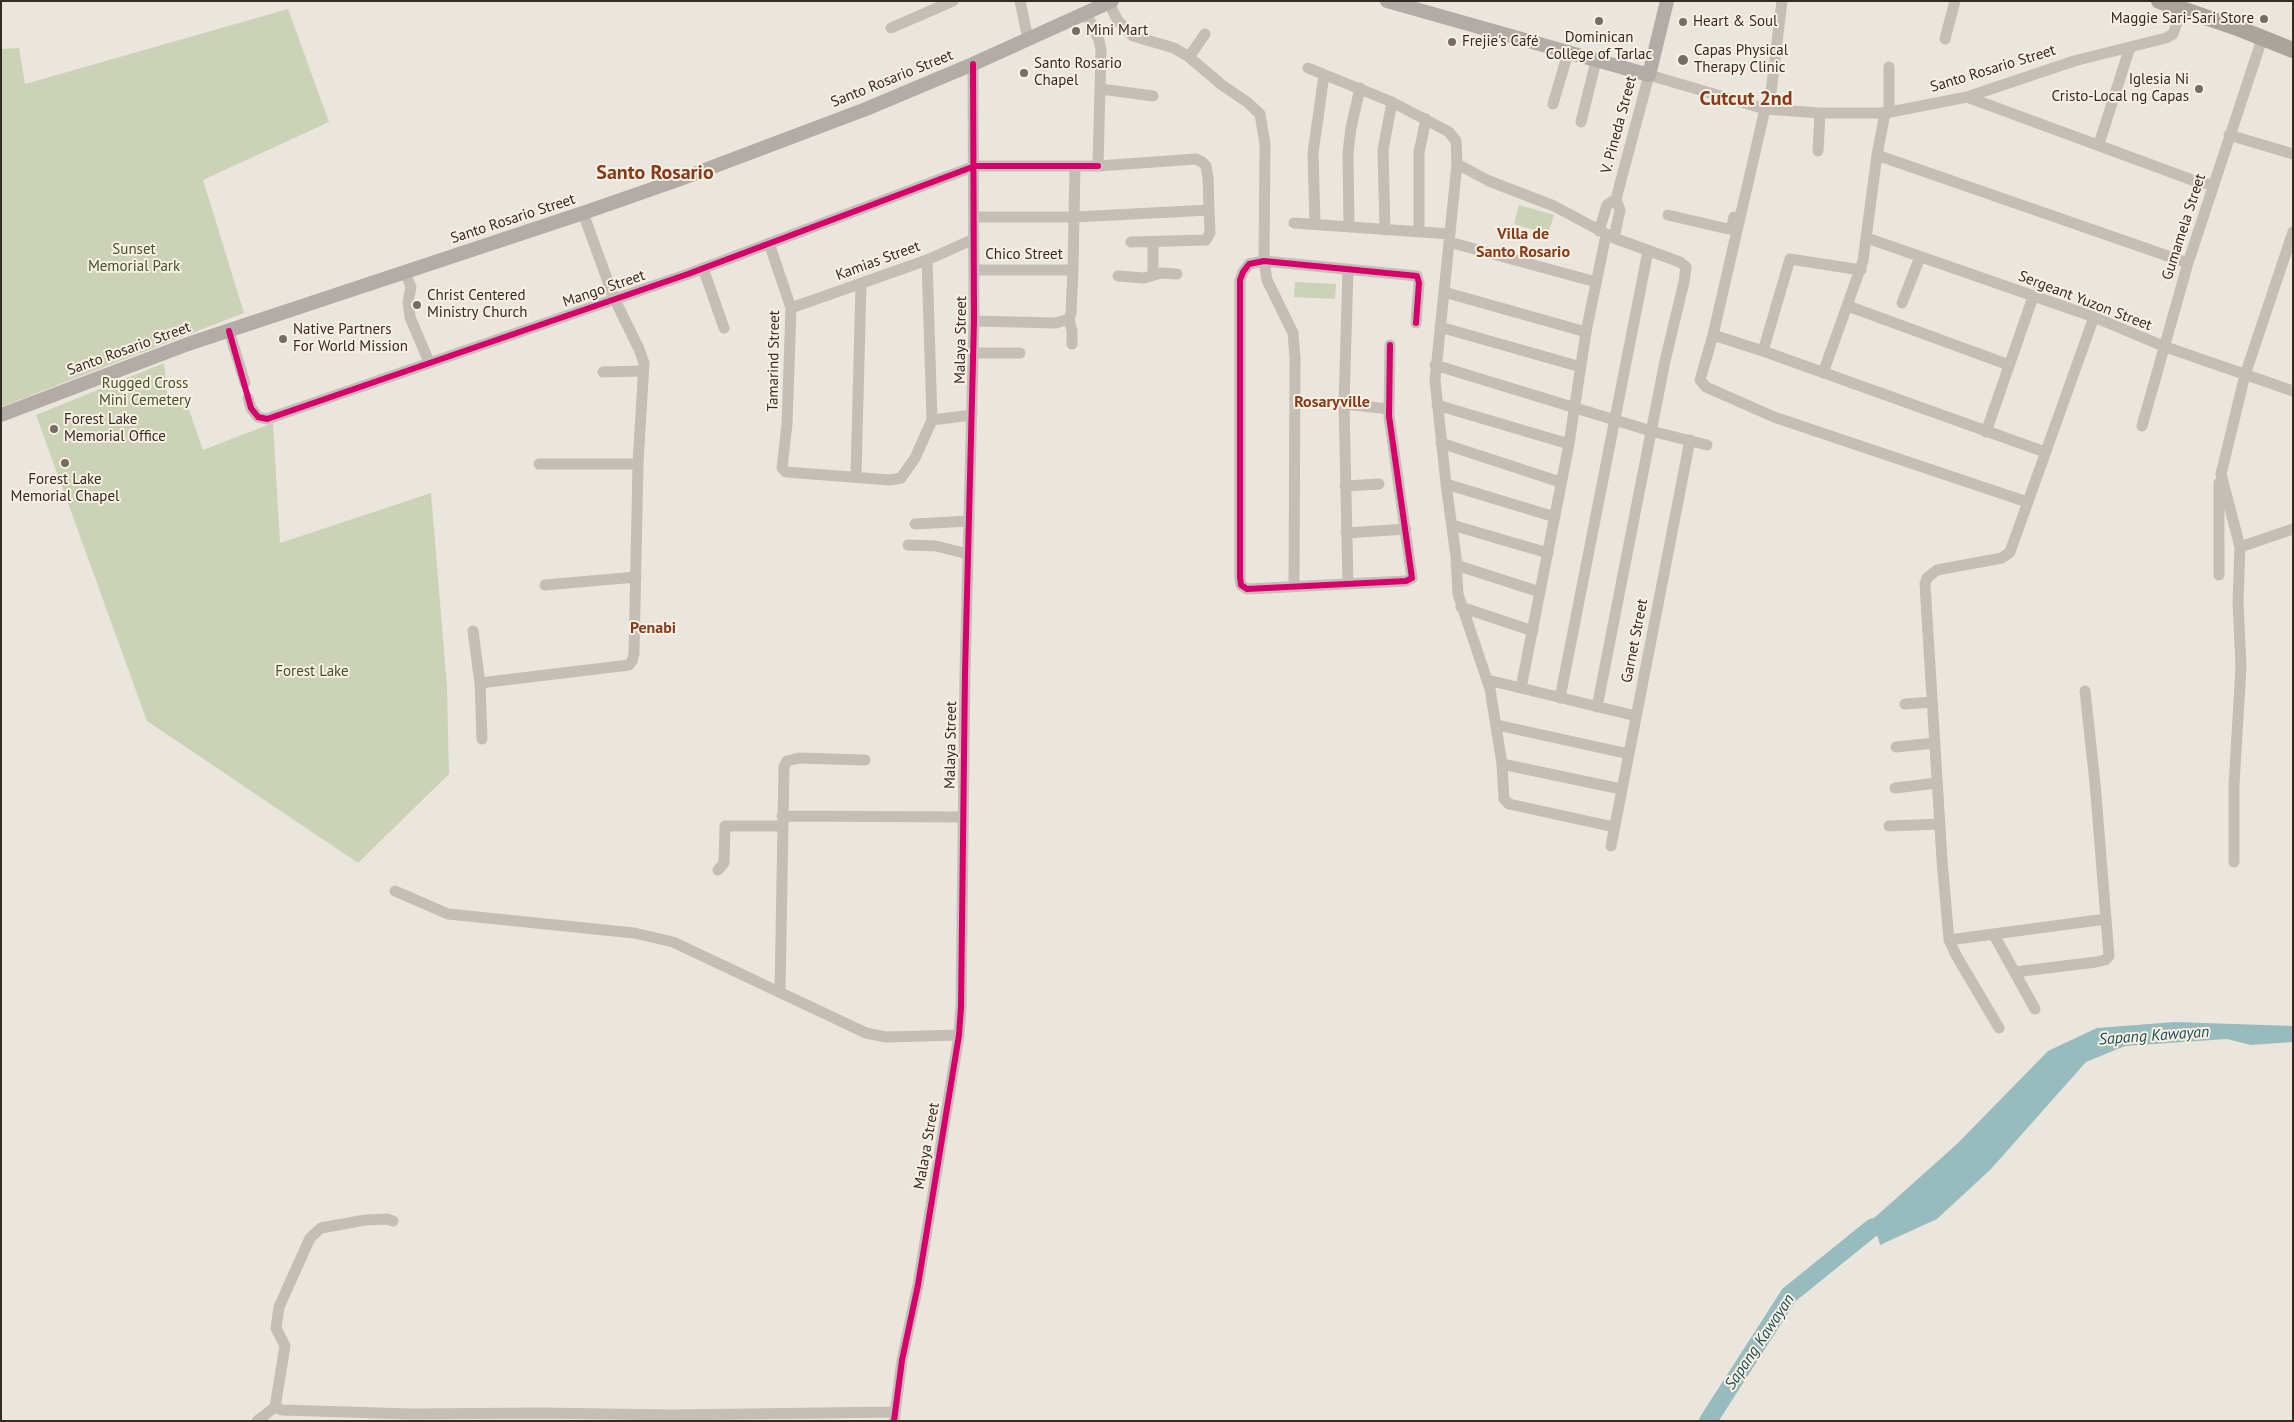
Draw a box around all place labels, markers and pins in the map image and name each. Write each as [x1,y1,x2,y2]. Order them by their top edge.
place label: Maggie Sari-Sari Store [2111,10,2254,28]
place label: Heart & Soul [1693,13,1777,31]
marker: Maggie Sari-Sari Store [2258,13,2270,25]
marker: Dominican College of Tarlac [1593,15,1605,27]
marker: Heart & Soul [1677,16,1689,28]
place label: Mini Mart [1086,22,1148,40]
marker: Mini Mart [1070,25,1082,37]
place label: Dominican College of Tarlac [1546,29,1652,64]
place label: Frejie's Café [1462,33,1539,51]
marker: Frejie's Café [1446,36,1458,48]
place label: Capas Physical Therapy Clinic [1694,42,1788,77]
marker: Capas Physical Therapy Clinic [1676,53,1690,67]
place label: Santo Rosario Chapel [1034,55,1122,90]
marker: Santo Rosario Chapel [1018,67,1030,79]
place label: Iglesia Ni Cristo-Local ng Capas [2052,71,2189,106]
marker: Iglesia Ni Cristo-Local ng Capas [2193,83,2205,95]
place label: Christ Centered Ministry Church [427,287,528,322]
marker: Christ Centered Ministry Church [411,299,423,311]
place label: Native Partners For World Mission [293,321,408,356]
marker: Native Partners For World Mission [277,333,289,345]
place label: Forest Lake Memorial Office [64,411,166,446]
marker: Forest Lake Memorial Office [48,423,60,435]
marker: Forest Lake Memorial Chapel [59,457,71,469]
place label: Forest Lake Memorial Chapel [11,471,119,506]

